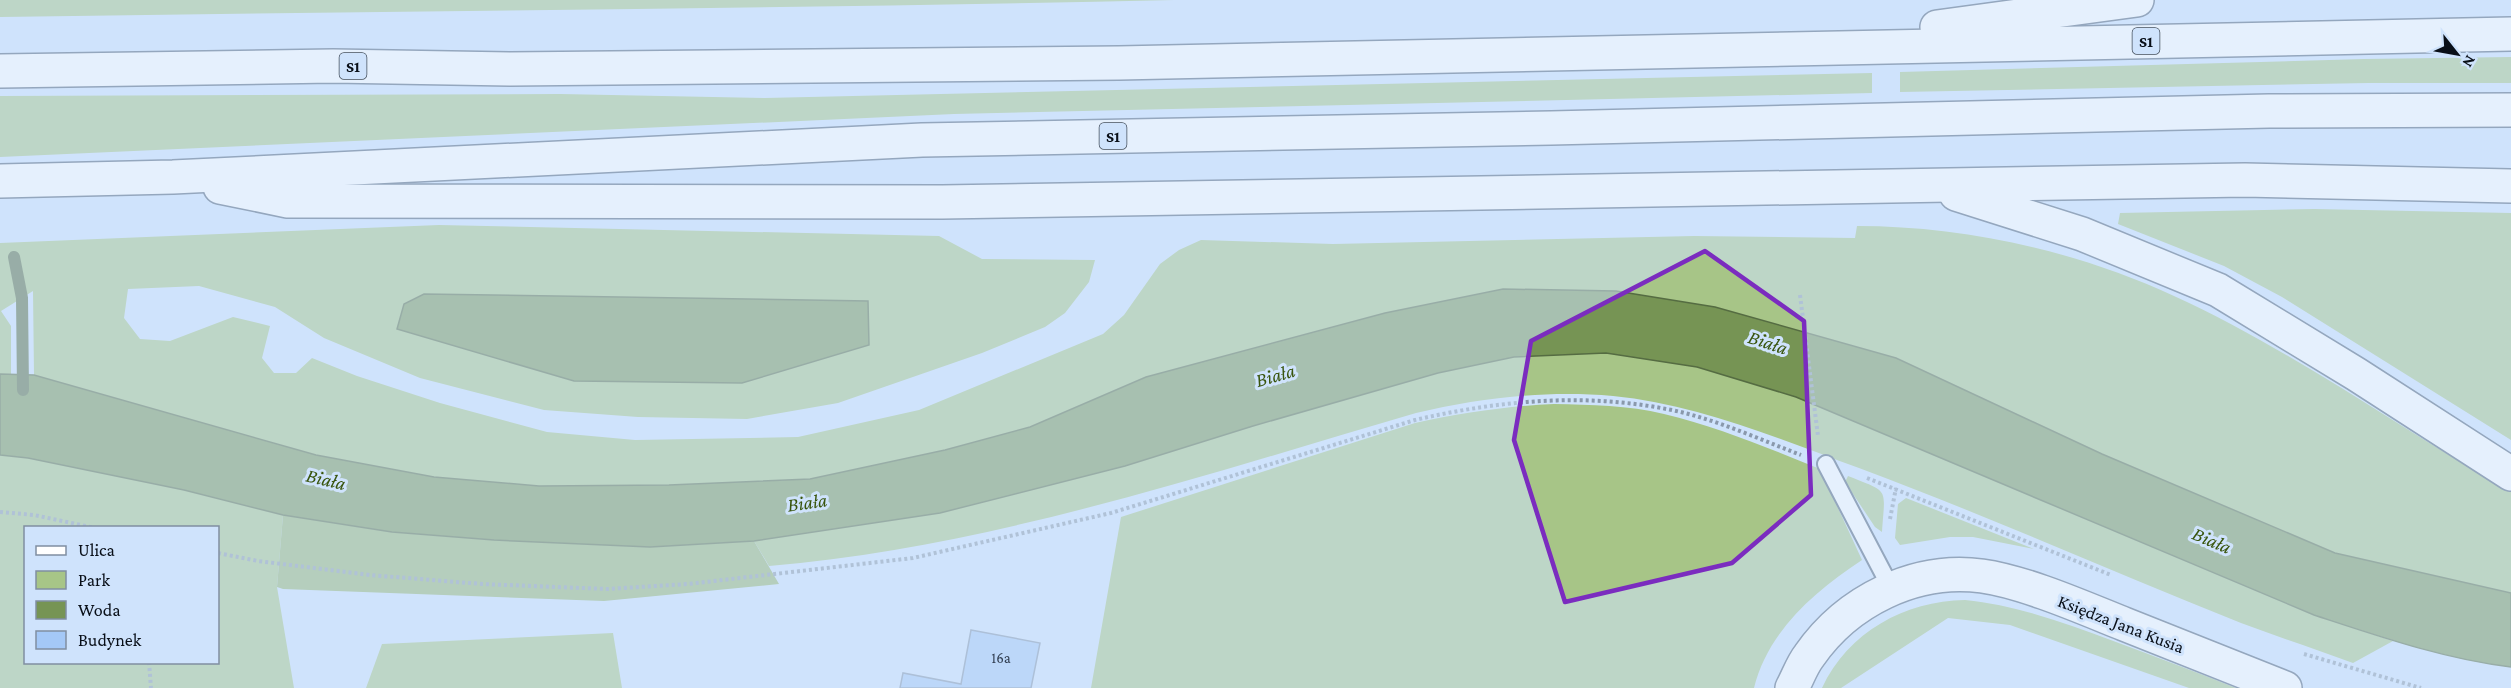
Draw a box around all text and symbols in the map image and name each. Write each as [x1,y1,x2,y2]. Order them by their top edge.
north arrow [2427,24,2487,84]
road number: S1 [2132,28,2160,54]
text: N [2459,52,2480,71]
road number: S1 [340,53,366,79]
road number: S1 [1100,123,1126,149]
water label: Biała [1746,325,1790,359]
water label: Biała [1253,359,1297,391]
water label: Biała [304,464,348,494]
water label: Biała [786,488,828,516]
water label: Biała [2189,522,2235,558]
legend [24,526,219,664]
text: Ulica [78,540,115,560]
text: Park [78,570,110,590]
street label: Księdza Jana Kusia [2055,591,2187,657]
text: Woda [78,600,121,620]
text: Budynek [78,630,142,650]
house number: 16a [991,650,1011,666]

